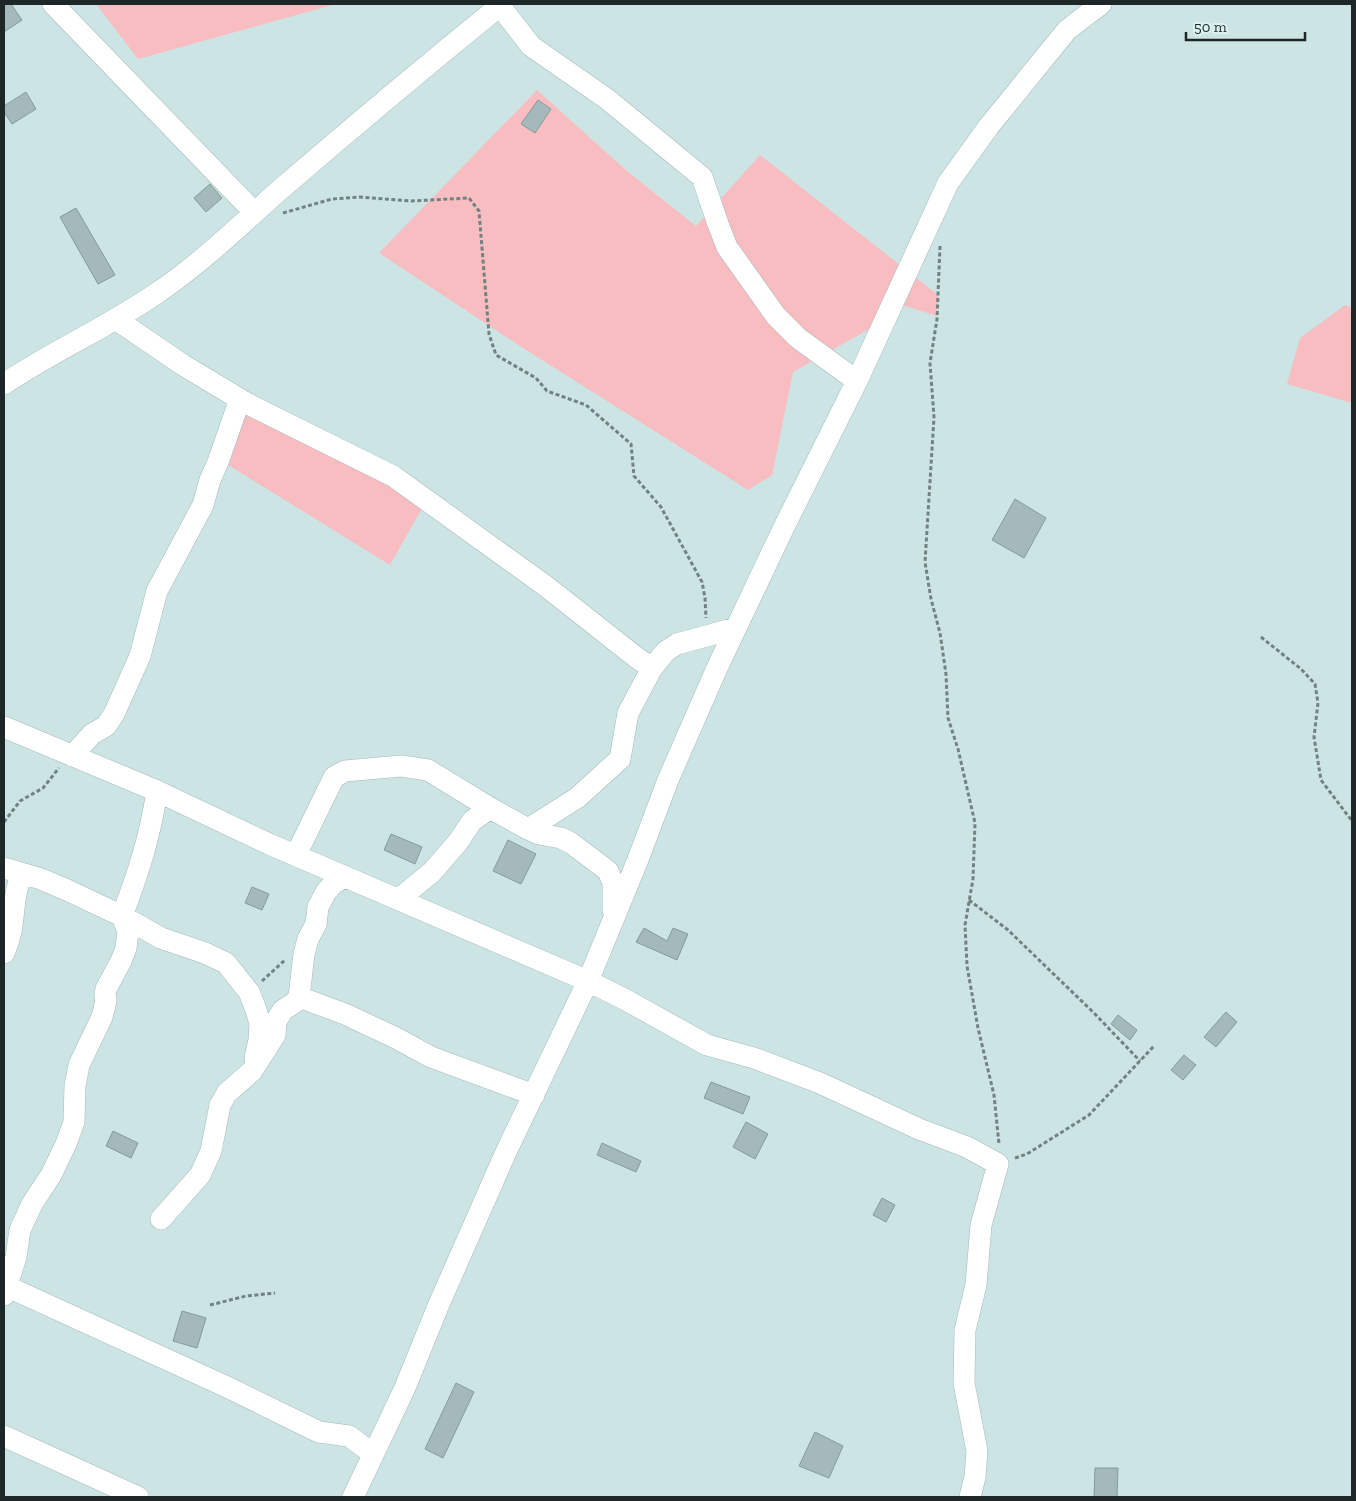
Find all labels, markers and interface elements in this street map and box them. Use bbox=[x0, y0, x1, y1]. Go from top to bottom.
scale bar bbox=[1186, 10, 1305, 42]
text: 50 m bbox=[1194, 18, 1227, 36]

